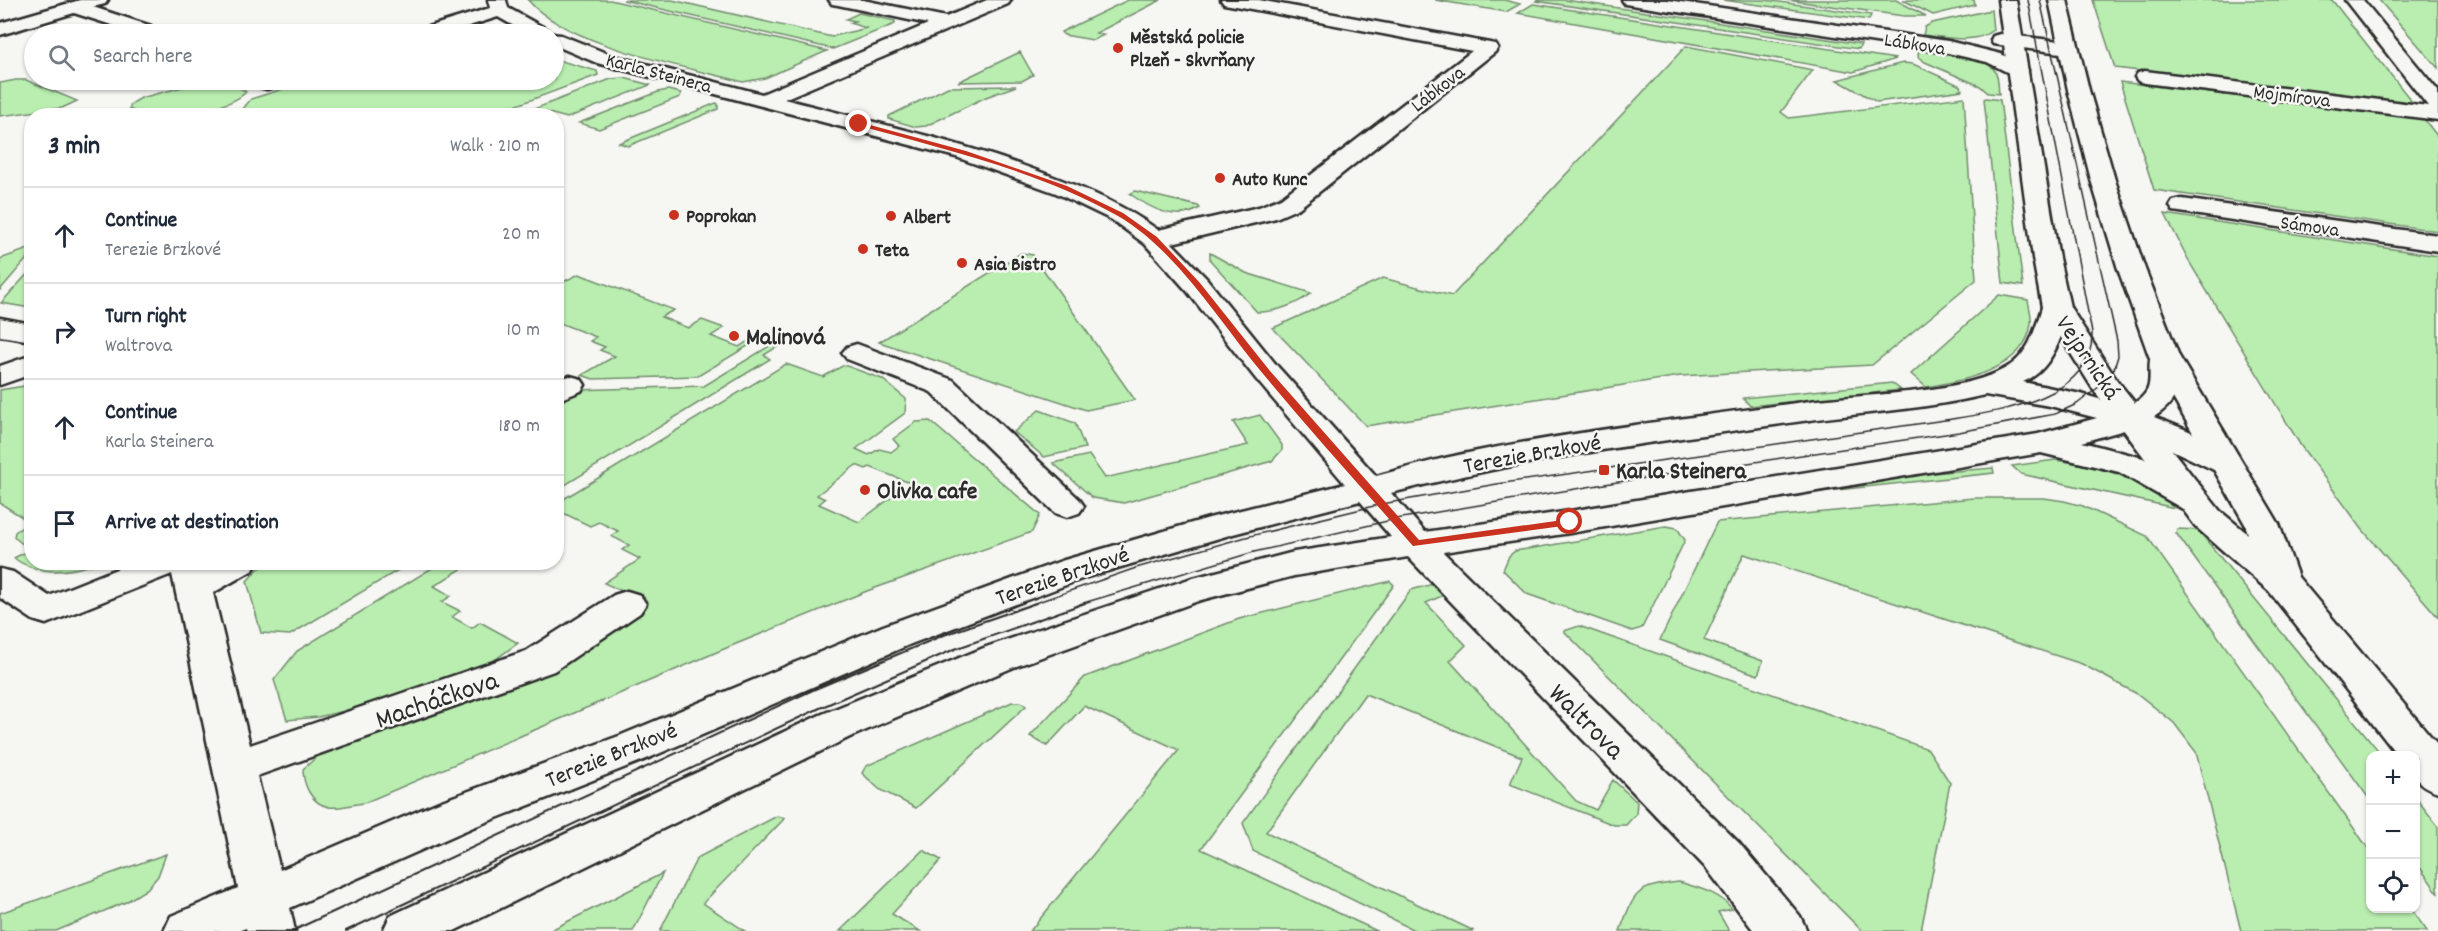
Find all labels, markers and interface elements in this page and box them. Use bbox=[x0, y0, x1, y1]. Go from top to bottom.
search box bbox=[24, 24, 564, 90]
place label: Městská policie Plzeň - Skvrňany bbox=[1130, 25, 1255, 76]
street label: Lábkova bbox=[1882, 27, 1948, 65]
icon: search bbox=[45, 41, 78, 74]
marker: Městská policie Plzeň - Skvrňany bbox=[1111, 41, 1125, 55]
text: Search here bbox=[93, 42, 192, 73]
street label: Karla Steinera bbox=[602, 47, 715, 103]
street label: Lábkova bbox=[1406, 60, 1472, 120]
street label: Mojmírova bbox=[2252, 79, 2332, 117]
route end bbox=[845, 110, 871, 136]
text: 3 min bbox=[48, 129, 100, 166]
text: Walk · 210 m bbox=[450, 133, 540, 161]
place label: Auto Kunc bbox=[1232, 167, 1308, 195]
marker: Auto Kunc bbox=[1213, 171, 1227, 185]
place label: Poprokan bbox=[686, 204, 756, 232]
place label: Albert bbox=[903, 205, 952, 233]
text: Continue bbox=[105, 206, 177, 237]
marker: Poprokan bbox=[667, 208, 681, 222]
marker: Albert bbox=[884, 209, 898, 223]
street label: Sámova bbox=[2278, 210, 2341, 246]
icon: ahead bbox=[48, 219, 81, 252]
text: 20 m bbox=[502, 221, 540, 249]
text: Terezie Brzkové bbox=[105, 237, 221, 265]
place label: Teta bbox=[875, 238, 909, 266]
marker: Teta bbox=[856, 242, 870, 256]
place label: Asia Bistro bbox=[974, 252, 1056, 280]
marker: Asia Bistro bbox=[955, 256, 969, 270]
text: Turn right bbox=[105, 302, 187, 333]
street label: Vejprnická bbox=[2046, 310, 2127, 408]
icon: right bbox=[48, 315, 81, 348]
text: 10 m bbox=[506, 317, 540, 345]
place label: Malinová bbox=[746, 322, 826, 356]
marker: Malinová bbox=[727, 329, 741, 343]
text: Waltrova bbox=[105, 333, 172, 361]
text: Continue bbox=[105, 398, 177, 429]
icon: ahead bbox=[48, 411, 81, 444]
text: 180 m bbox=[498, 413, 540, 441]
street label: Terezie Brzkové bbox=[1461, 427, 1604, 485]
text: Karla Steinera bbox=[105, 429, 213, 457]
place label: Karla Steinera bbox=[1616, 456, 1747, 490]
marker: Karla Steinera bbox=[1597, 463, 1611, 477]
place label: Olivka cafe bbox=[877, 476, 978, 510]
marker: Olivka cafe bbox=[858, 483, 872, 497]
icon: arrive bbox=[48, 507, 81, 540]
text: Arrive at destination bbox=[105, 508, 279, 539]
route start bbox=[1556, 508, 1582, 534]
street label: Terezie Brzkové bbox=[992, 539, 1134, 617]
street label: Macháčkova bbox=[371, 663, 505, 742]
street label: Waltrova bbox=[1537, 676, 1632, 771]
street label: Terezie Brzkové bbox=[541, 715, 683, 799]
map controls bbox=[2366, 751, 2420, 913]
button: + bbox=[2366, 751, 2420, 805]
button: − bbox=[2366, 805, 2420, 859]
button: locate bbox=[2366, 859, 2420, 913]

